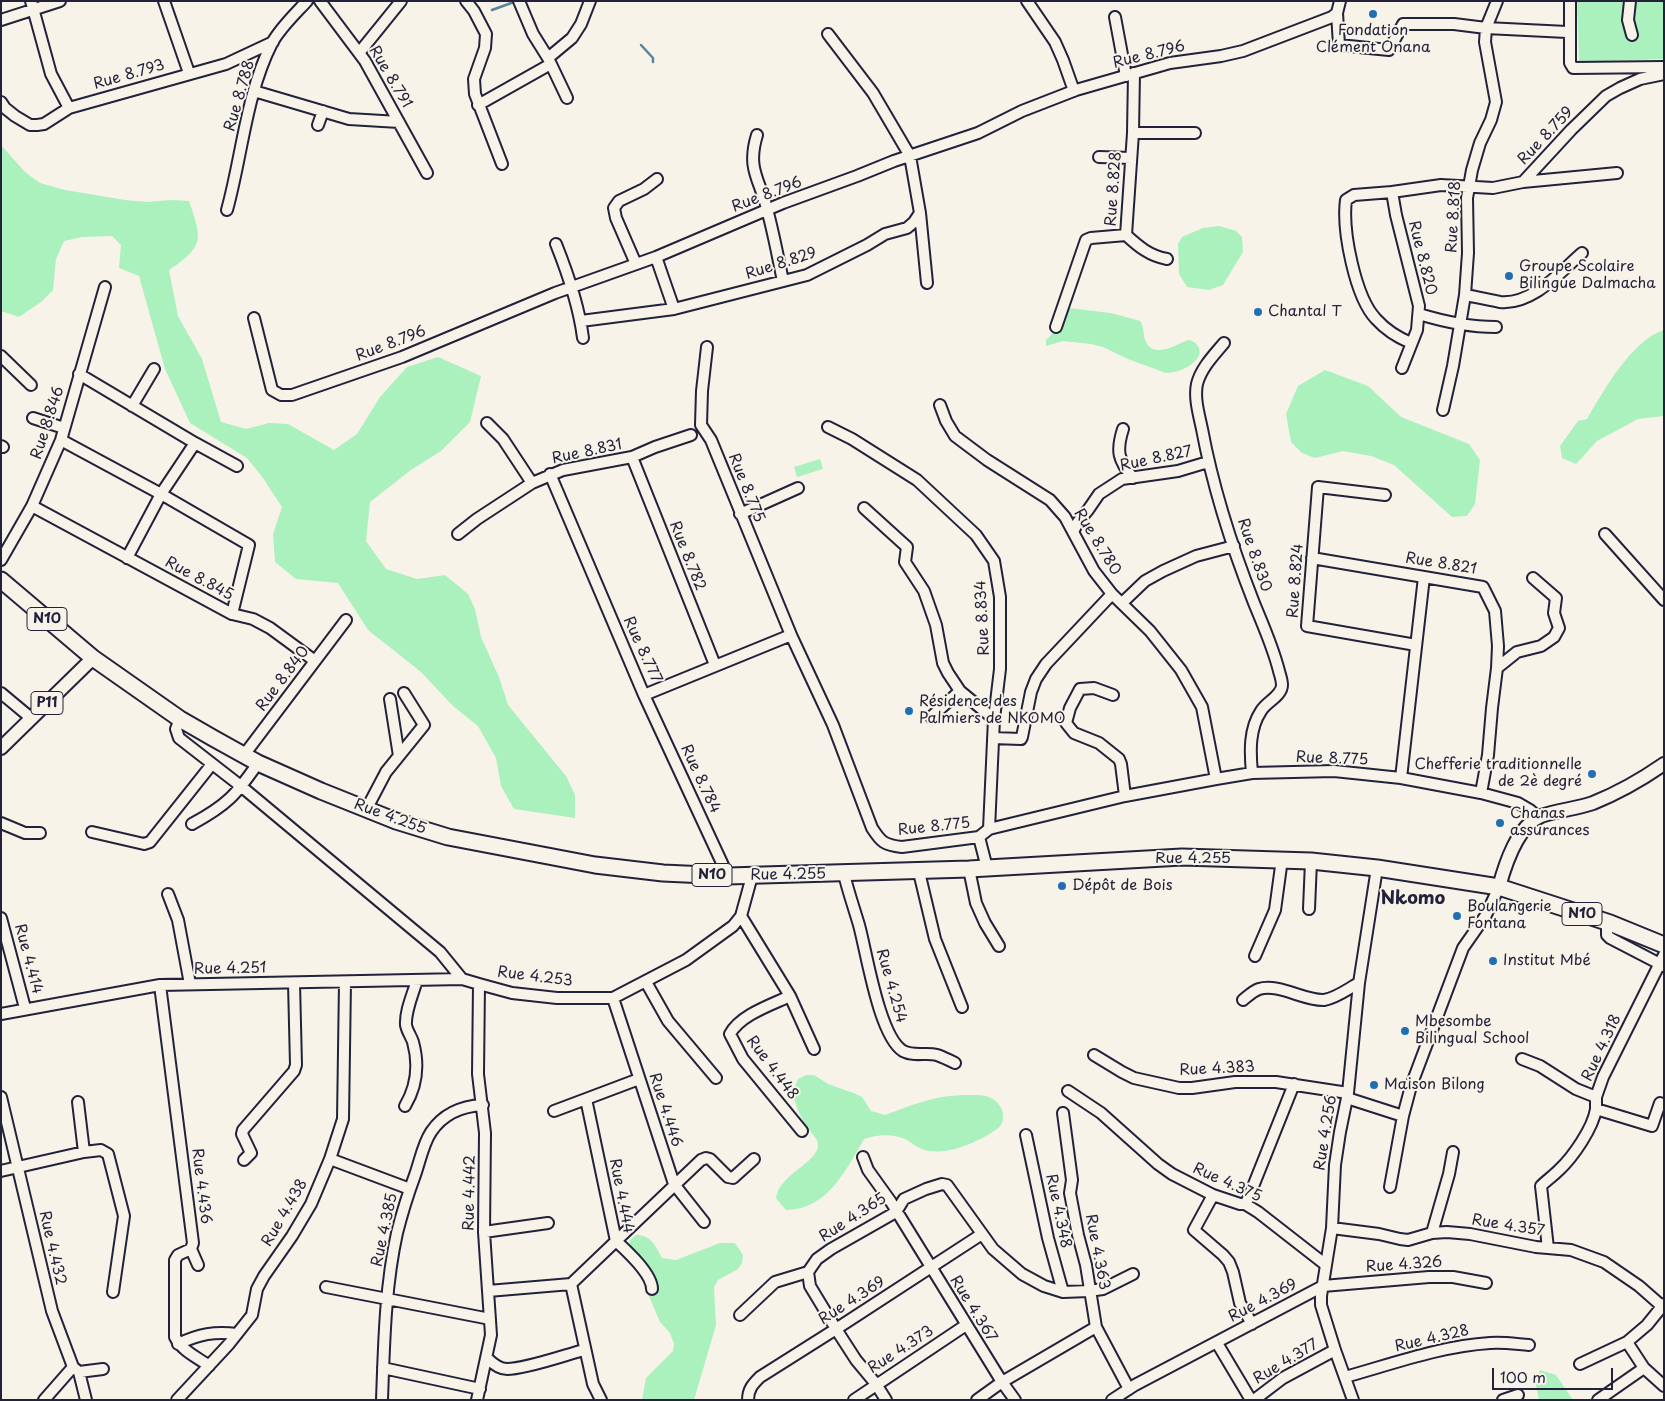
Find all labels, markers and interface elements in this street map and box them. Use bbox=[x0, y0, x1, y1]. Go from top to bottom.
marker: Fondation Clément Onana bbox=[1367, 8, 1379, 20]
place label: Fondation Clément Onana bbox=[1316, 22, 1430, 57]
street label: Rue 8.796 bbox=[1111, 37, 1187, 73]
street label: Rue 8.791 bbox=[364, 43, 416, 111]
street label: Rue 8.793 bbox=[91, 56, 167, 94]
street label: Rue 8.788 bbox=[221, 58, 259, 134]
street label: Rue 8.759 bbox=[1515, 103, 1577, 169]
street label: Rue 8.828 bbox=[1102, 151, 1126, 227]
street label: Rue 8.796 bbox=[729, 173, 805, 217]
street label: Rue 8.818 bbox=[1443, 180, 1465, 254]
street label: Rue 8.820 bbox=[1404, 219, 1440, 297]
street label: Rue 8.829 bbox=[743, 244, 819, 284]
place label: Groupe Scolaire Bilingue Dalmacha bbox=[1519, 258, 1655, 293]
marker: Groupe Scolaire Bilingue Dalmacha bbox=[1503, 270, 1515, 282]
place label: Chantal T bbox=[1268, 303, 1342, 321]
marker: Chantal T bbox=[1252, 306, 1264, 318]
street label: Rue 8.796 bbox=[353, 322, 429, 366]
street label: Rue 8.846 bbox=[28, 384, 68, 462]
street label: Rue 8.831 bbox=[550, 436, 624, 468]
street label: Rue 8.827 bbox=[1118, 443, 1194, 475]
street label: Rue 8.775 bbox=[724, 451, 768, 525]
street label: Rue 8.780 bbox=[1070, 505, 1124, 579]
street label: Rue 8.830 bbox=[1233, 516, 1275, 594]
street label: Rue 8.782 bbox=[665, 519, 709, 593]
street label: Rue 8.824 bbox=[1284, 543, 1308, 619]
street label: Rue 8.821 bbox=[1404, 549, 1478, 579]
street label: Rue 8.845 bbox=[162, 553, 236, 605]
street label: Rue 8.834 bbox=[972, 580, 994, 656]
road number: N10 bbox=[27, 608, 67, 630]
street label: Rue 8.777 bbox=[619, 614, 665, 686]
street label: Rue 8.840 bbox=[253, 643, 313, 715]
road number: P11 bbox=[31, 691, 63, 714]
place label: Résidence des Palmiers de NKOMO bbox=[919, 693, 1066, 728]
marker: Résidence des Palmiers de NKOMO bbox=[903, 705, 915, 717]
street label: Rue 8.784 bbox=[676, 742, 724, 816]
street label: Rue 8.775 bbox=[1295, 749, 1369, 769]
place label: Chefferie traditionnelle de 2è degré bbox=[1414, 756, 1582, 791]
marker: Chefferie traditionnelle de 2è degré bbox=[1586, 768, 1598, 780]
street label: Rue 4.255 bbox=[351, 796, 429, 838]
place label: Chanas assurances bbox=[1510, 805, 1589, 840]
street label: Rue 8.775 bbox=[897, 814, 971, 840]
marker: Chanas assurances bbox=[1494, 817, 1506, 829]
street label: Rue 4.255 bbox=[1155, 850, 1231, 868]
road number: N10 bbox=[692, 864, 732, 886]
street label: Rue 4.255 bbox=[750, 865, 826, 885]
place label: Dépôt de Bois bbox=[1072, 877, 1173, 895]
marker: Dépôt de Bois bbox=[1056, 880, 1068, 892]
district label: Nkomo bbox=[1381, 888, 1445, 910]
place label: Boulangerie Fontana bbox=[1467, 898, 1552, 933]
road number: N10 bbox=[1562, 902, 1602, 926]
marker: Boulangerie Fontana bbox=[1451, 910, 1463, 922]
street label: Rue 4.414 bbox=[10, 922, 46, 996]
street label: Rue 4.254 bbox=[872, 947, 910, 1025]
place label: Institut Mbé bbox=[1503, 952, 1591, 970]
marker: Institut Mbé bbox=[1487, 955, 1499, 967]
street label: Rue 4.251 bbox=[194, 959, 266, 979]
street label: Rue 4.253 bbox=[496, 963, 574, 991]
street label: Rue 4.318 bbox=[1579, 1012, 1625, 1084]
place label: Mbesombe Bilingual School bbox=[1415, 1013, 1529, 1048]
marker: Mbesombe Bilingual School bbox=[1399, 1025, 1411, 1037]
street label: Rue 4.448 bbox=[742, 1032, 802, 1104]
street label: Rue 4.383 bbox=[1179, 1058, 1255, 1080]
street label: Rue 4.446 bbox=[645, 1071, 685, 1149]
place label: Maison Bilong bbox=[1384, 1076, 1485, 1094]
marker: Maison Bilong bbox=[1368, 1079, 1380, 1091]
street label: Rue 4.256 bbox=[1311, 1094, 1341, 1172]
street label: Rue 4.436 bbox=[187, 1147, 215, 1225]
street label: Rue 4.442 bbox=[460, 1155, 480, 1231]
street label: Rue 4.444 bbox=[605, 1157, 637, 1235]
street label: Rue 4.375 bbox=[1190, 1160, 1264, 1206]
street label: Rue 4.348 bbox=[1041, 1172, 1075, 1250]
street label: Rue 4.438 bbox=[258, 1176, 312, 1250]
street label: Rue 4.365 bbox=[816, 1190, 890, 1246]
street label: Rue 4.385 bbox=[368, 1192, 402, 1268]
street label: Rue 4.432 bbox=[35, 1209, 69, 1287]
street label: Rue 4.357 bbox=[1470, 1211, 1546, 1241]
street label: Rue 4.363 bbox=[1081, 1213, 1113, 1291]
street label: Rue 4.326 bbox=[1365, 1253, 1443, 1277]
street label: Rue 4.369 bbox=[816, 1273, 888, 1329]
street label: Rue 4.367 bbox=[946, 1273, 1000, 1345]
street label: Rue 4.369 bbox=[1226, 1275, 1300, 1327]
street label: Rue 4.373 bbox=[865, 1322, 937, 1378]
street label: Rue 4.328 bbox=[1393, 1322, 1471, 1356]
street label: Rue 4.377 bbox=[1250, 1336, 1322, 1388]
scale bar bbox=[1495, 1358, 1616, 1390]
text: 100 m bbox=[1500, 1365, 1546, 1388]

